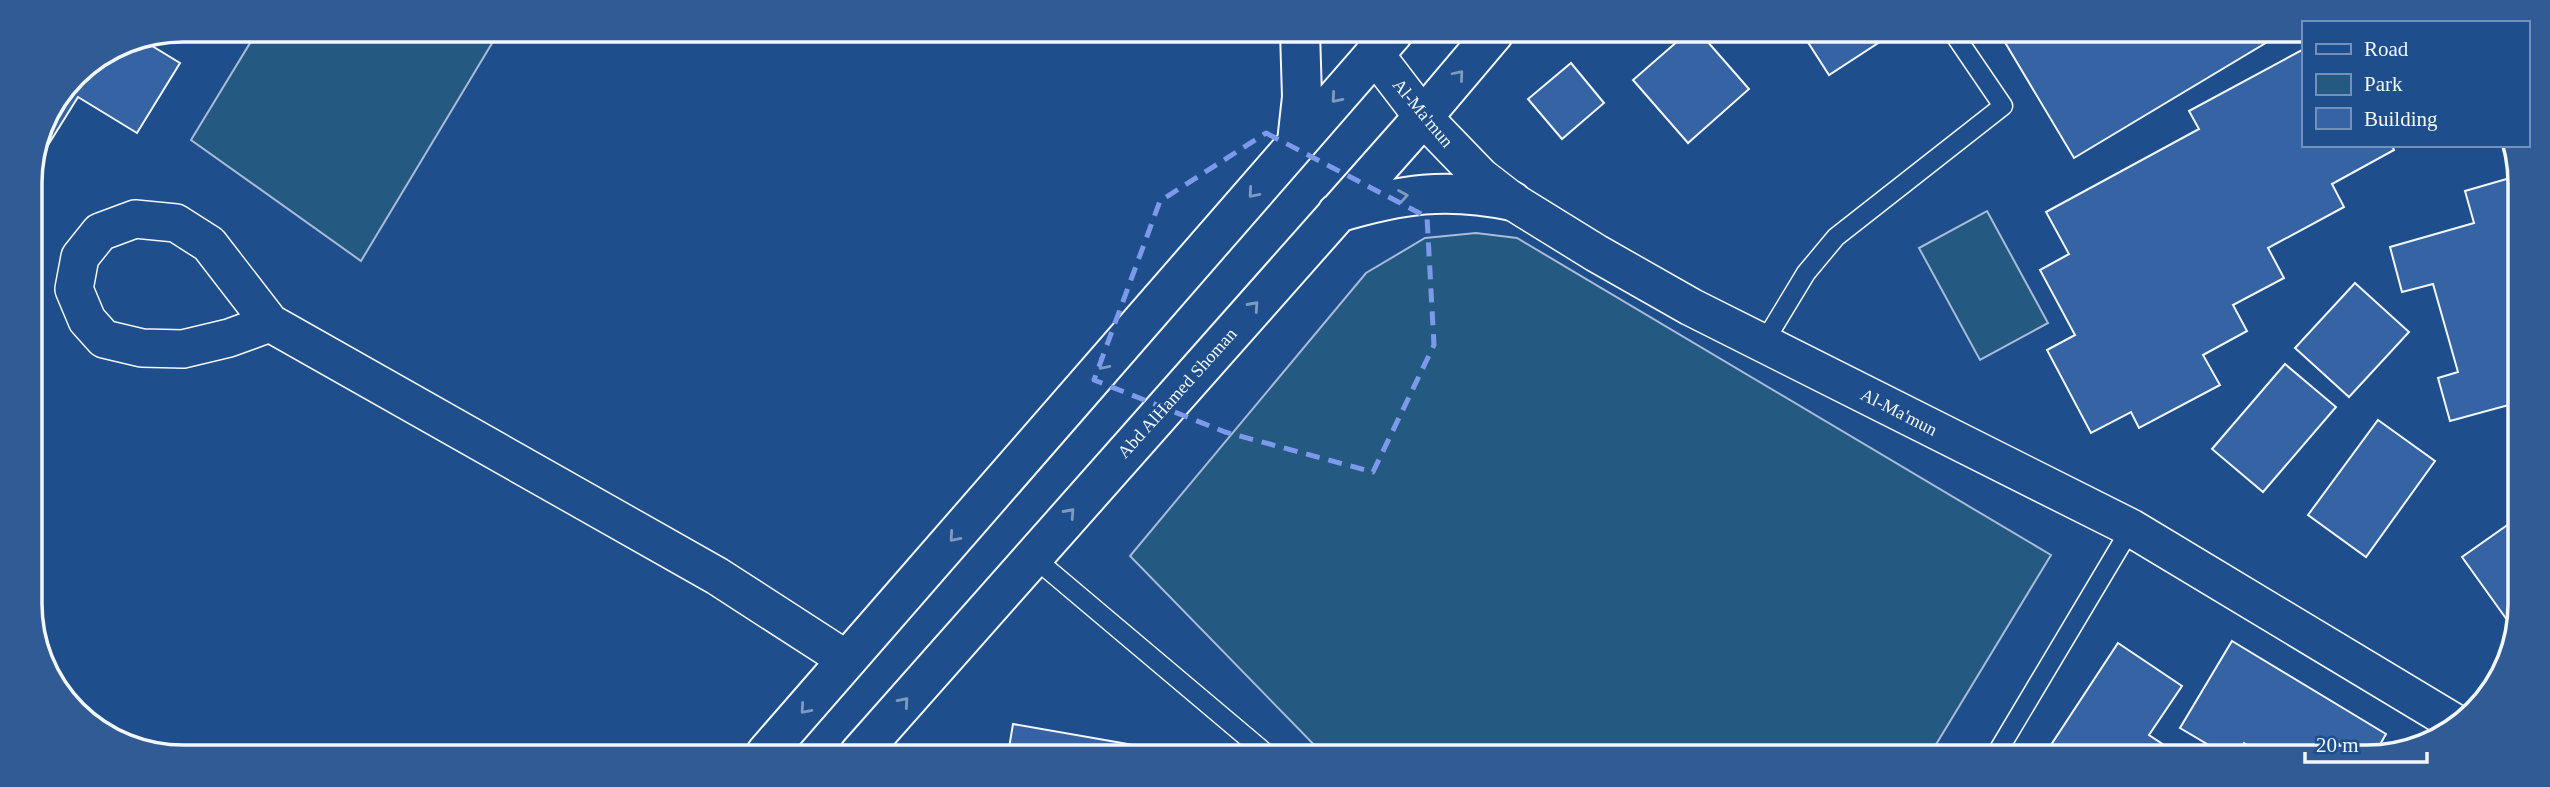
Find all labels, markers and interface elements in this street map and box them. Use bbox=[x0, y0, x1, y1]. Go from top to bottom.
legend bbox=[2302, 21, 2529, 147]
text: Road bbox=[2364, 37, 2409, 61]
one-way arrow bbox=[1451, 70, 1463, 83]
text: Park bbox=[2364, 72, 2403, 96]
street label: Al-Ma'mun bbox=[1389, 75, 1457, 151]
one-way arrow bbox=[1332, 89, 1344, 102]
text: Building bbox=[2364, 107, 2438, 131]
one-way arrow bbox=[1249, 185, 1261, 198]
one-way arrow bbox=[1397, 189, 1409, 204]
one-way arrow bbox=[1246, 301, 1258, 314]
street label: Abd AlHamed Shoman bbox=[1113, 324, 1241, 462]
one-way arrow bbox=[1099, 357, 1111, 370]
street label: Al-Ma'mun bbox=[1857, 384, 1941, 440]
one-way arrow bbox=[1062, 508, 1074, 521]
one-way arrow bbox=[950, 528, 962, 541]
one-way arrow bbox=[896, 697, 908, 710]
one-way arrow bbox=[801, 701, 813, 714]
scale bar bbox=[2305, 720, 2428, 764]
text: 20 m bbox=[2316, 733, 2359, 757]

